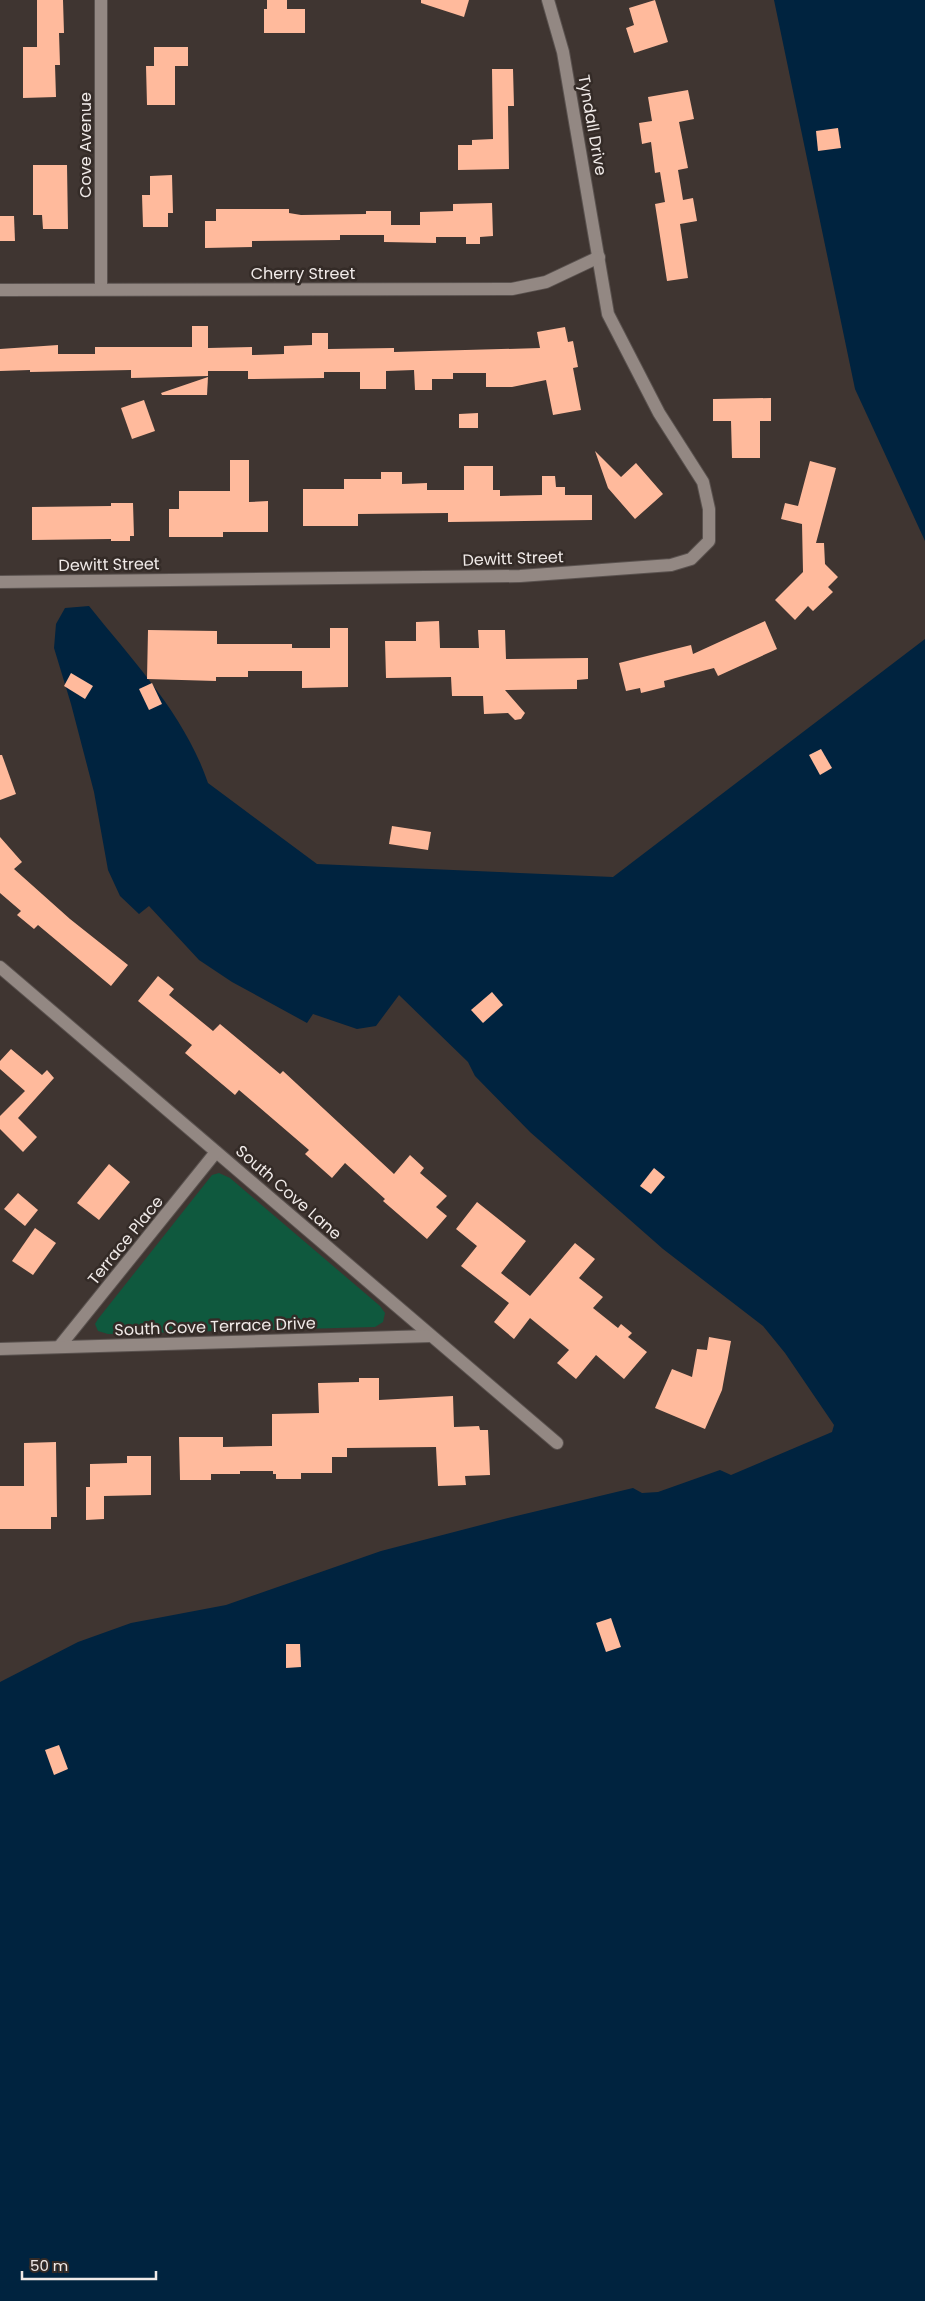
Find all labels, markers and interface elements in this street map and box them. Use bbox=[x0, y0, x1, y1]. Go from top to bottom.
street label: Tyndall Drive bbox=[572, 73, 613, 177]
street label: Cove Avenue bbox=[74, 92, 97, 198]
street label: Cherry Street bbox=[251, 262, 355, 285]
street label: Dewitt Street bbox=[462, 545, 564, 572]
street label: Dewitt Street bbox=[58, 552, 160, 577]
street label: South Cove Lane bbox=[231, 1140, 347, 1245]
street label: Terrace Place bbox=[82, 1191, 169, 1290]
street label: South Cove Terrace Drive bbox=[114, 1311, 316, 1342]
scale bar bbox=[22, 2248, 156, 2280]
text: 50 m bbox=[30, 2255, 68, 2276]

